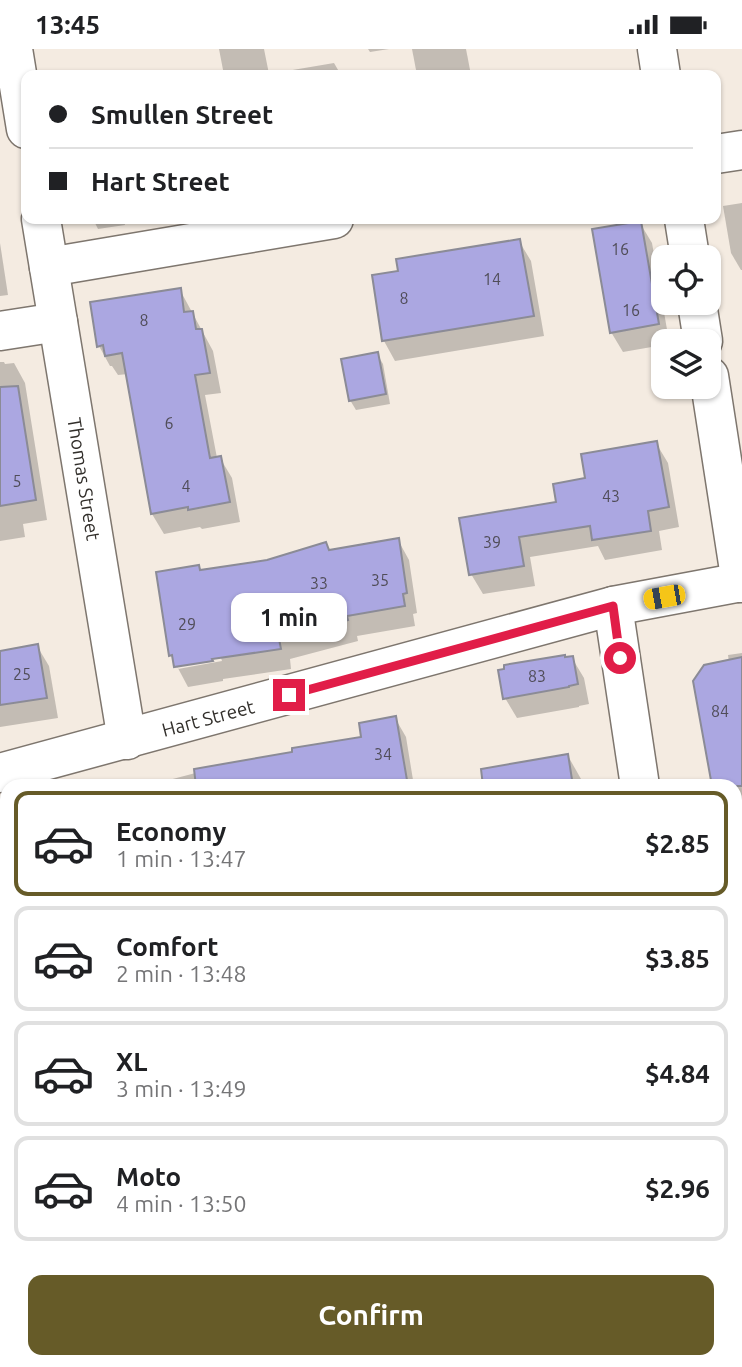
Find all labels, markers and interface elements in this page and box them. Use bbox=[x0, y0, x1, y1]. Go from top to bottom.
text: 13:45 bbox=[35, 10, 100, 39]
text: Smullen Street bbox=[91, 100, 273, 129]
text: Hart Street bbox=[91, 167, 230, 196]
house number: 16 bbox=[611, 240, 629, 258]
map controls bbox=[651, 245, 721, 399]
button: locate bbox=[651, 245, 721, 315]
house number: 14 bbox=[483, 270, 501, 288]
house number: 8 bbox=[399, 289, 409, 307]
house number: 16 bbox=[622, 301, 640, 319]
house number: 8 bbox=[139, 311, 149, 329]
button: layers bbox=[651, 329, 721, 399]
house number: 6 bbox=[164, 414, 174, 432]
street label: Thomas Street bbox=[63, 416, 105, 543]
house number: 5 bbox=[12, 472, 22, 490]
house number: 4 bbox=[181, 477, 191, 495]
house number: 43 bbox=[602, 487, 620, 505]
house number: 39 bbox=[483, 533, 501, 551]
house number: 35 bbox=[371, 571, 389, 589]
house number: 33 bbox=[310, 574, 328, 592]
car bbox=[642, 583, 687, 611]
callout: 1 min bbox=[231, 593, 347, 643]
text: 1 min bbox=[260, 605, 318, 630]
house number: 29 bbox=[178, 615, 196, 633]
route start bbox=[604, 642, 636, 674]
house number: 25 bbox=[13, 665, 31, 683]
house number: 83 bbox=[528, 667, 546, 685]
route end bbox=[273, 679, 305, 711]
street label: Hart Street bbox=[159, 695, 257, 741]
house number: 84 bbox=[711, 702, 729, 720]
house number: 34 bbox=[374, 745, 392, 763]
icon: car bbox=[32, 812, 95, 875]
text: Economy bbox=[116, 817, 226, 846]
text: $2.85 bbox=[645, 829, 710, 858]
text: 1 min · 13:47 bbox=[116, 846, 247, 871]
icon: car bbox=[32, 927, 95, 990]
text: Comfort bbox=[116, 932, 219, 961]
text: $3.85 bbox=[645, 944, 710, 973]
text: 2 min · 13:48 bbox=[116, 961, 247, 986]
icon: car bbox=[32, 1042, 95, 1105]
text: XL bbox=[116, 1047, 147, 1076]
text: $4.84 bbox=[645, 1059, 710, 1088]
text: 3 min · 13:49 bbox=[116, 1076, 247, 1101]
icon: car bbox=[32, 1157, 95, 1220]
text: Moto bbox=[116, 1162, 181, 1191]
text: $2.96 bbox=[645, 1174, 710, 1203]
text: 4 min · 13:50 bbox=[116, 1191, 247, 1216]
button: Confirm bbox=[28, 1275, 714, 1355]

